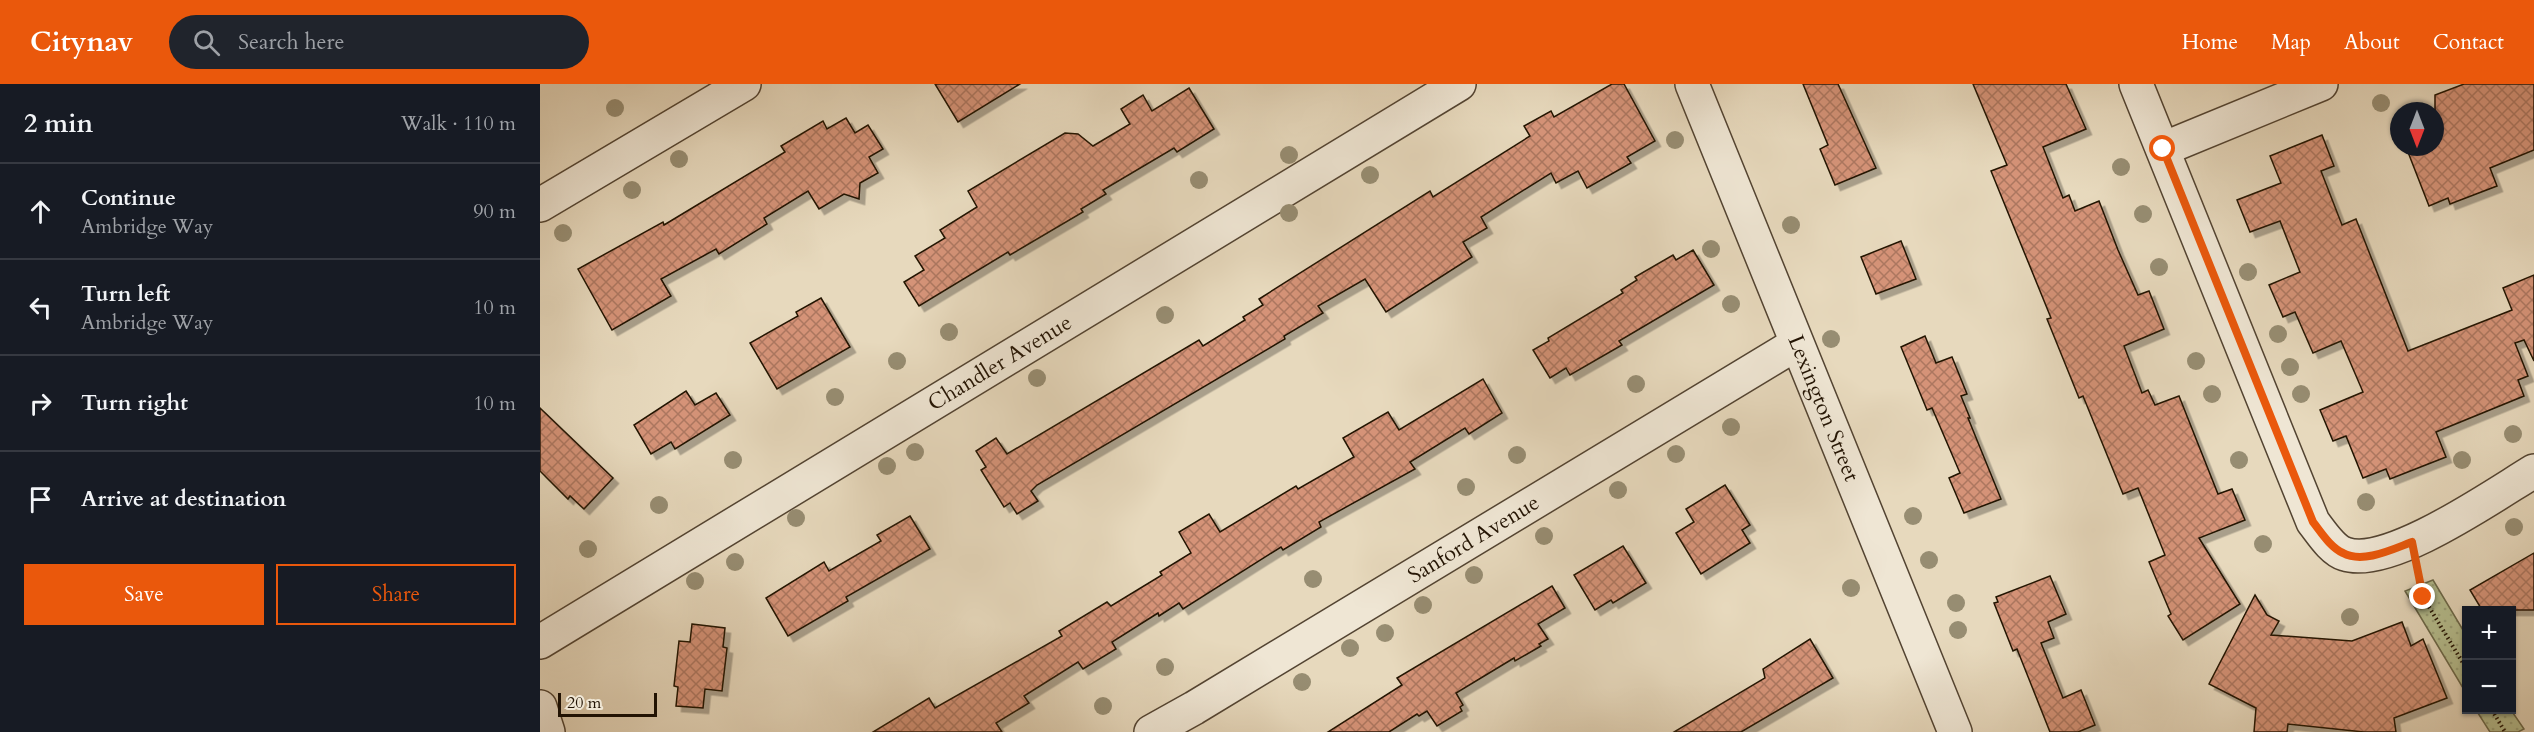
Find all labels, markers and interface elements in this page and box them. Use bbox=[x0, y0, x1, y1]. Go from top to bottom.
search box bbox=[169, 15, 589, 69]
text: Citynav bbox=[30, 23, 133, 61]
icon: search bbox=[190, 26, 223, 59]
text: Search here bbox=[238, 27, 345, 57]
text: Home bbox=[2182, 28, 2238, 57]
text: Map bbox=[2271, 28, 2311, 57]
text: About bbox=[2344, 28, 2400, 57]
text: Contact bbox=[2433, 28, 2504, 57]
north arrow bbox=[2390, 102, 2444, 156]
text: 2 min bbox=[24, 106, 93, 141]
text: Walk · 110 m bbox=[401, 110, 516, 137]
route start bbox=[2149, 135, 2175, 161]
text: Continue bbox=[81, 183, 176, 213]
icon: ahead bbox=[24, 195, 57, 228]
text: 90 m bbox=[473, 198, 516, 225]
text: Ambridge Way bbox=[81, 213, 213, 240]
text: Turn left bbox=[81, 279, 170, 309]
icon: left bbox=[24, 291, 57, 324]
text: 10 m bbox=[473, 294, 516, 321]
street label: Chandler Avenue bbox=[922, 307, 1078, 418]
text: Ambridge Way bbox=[81, 309, 213, 336]
street label: Lexington Street bbox=[1780, 331, 1867, 486]
icon: right bbox=[24, 387, 57, 420]
text: Turn right bbox=[81, 388, 188, 418]
text: 10 m bbox=[473, 390, 516, 417]
icon: arrive bbox=[24, 483, 57, 516]
text: Arrive at destination bbox=[81, 484, 286, 514]
street label: Sanford Avenue bbox=[1402, 488, 1545, 590]
button: Save bbox=[24, 564, 264, 625]
button: Share bbox=[276, 564, 516, 625]
route end bbox=[2409, 583, 2435, 609]
map controls bbox=[2462, 606, 2516, 714]
button: + bbox=[2462, 606, 2516, 660]
button: − bbox=[2462, 660, 2516, 714]
scale bar bbox=[558, 690, 657, 718]
text: 20 m bbox=[567, 692, 601, 714]

